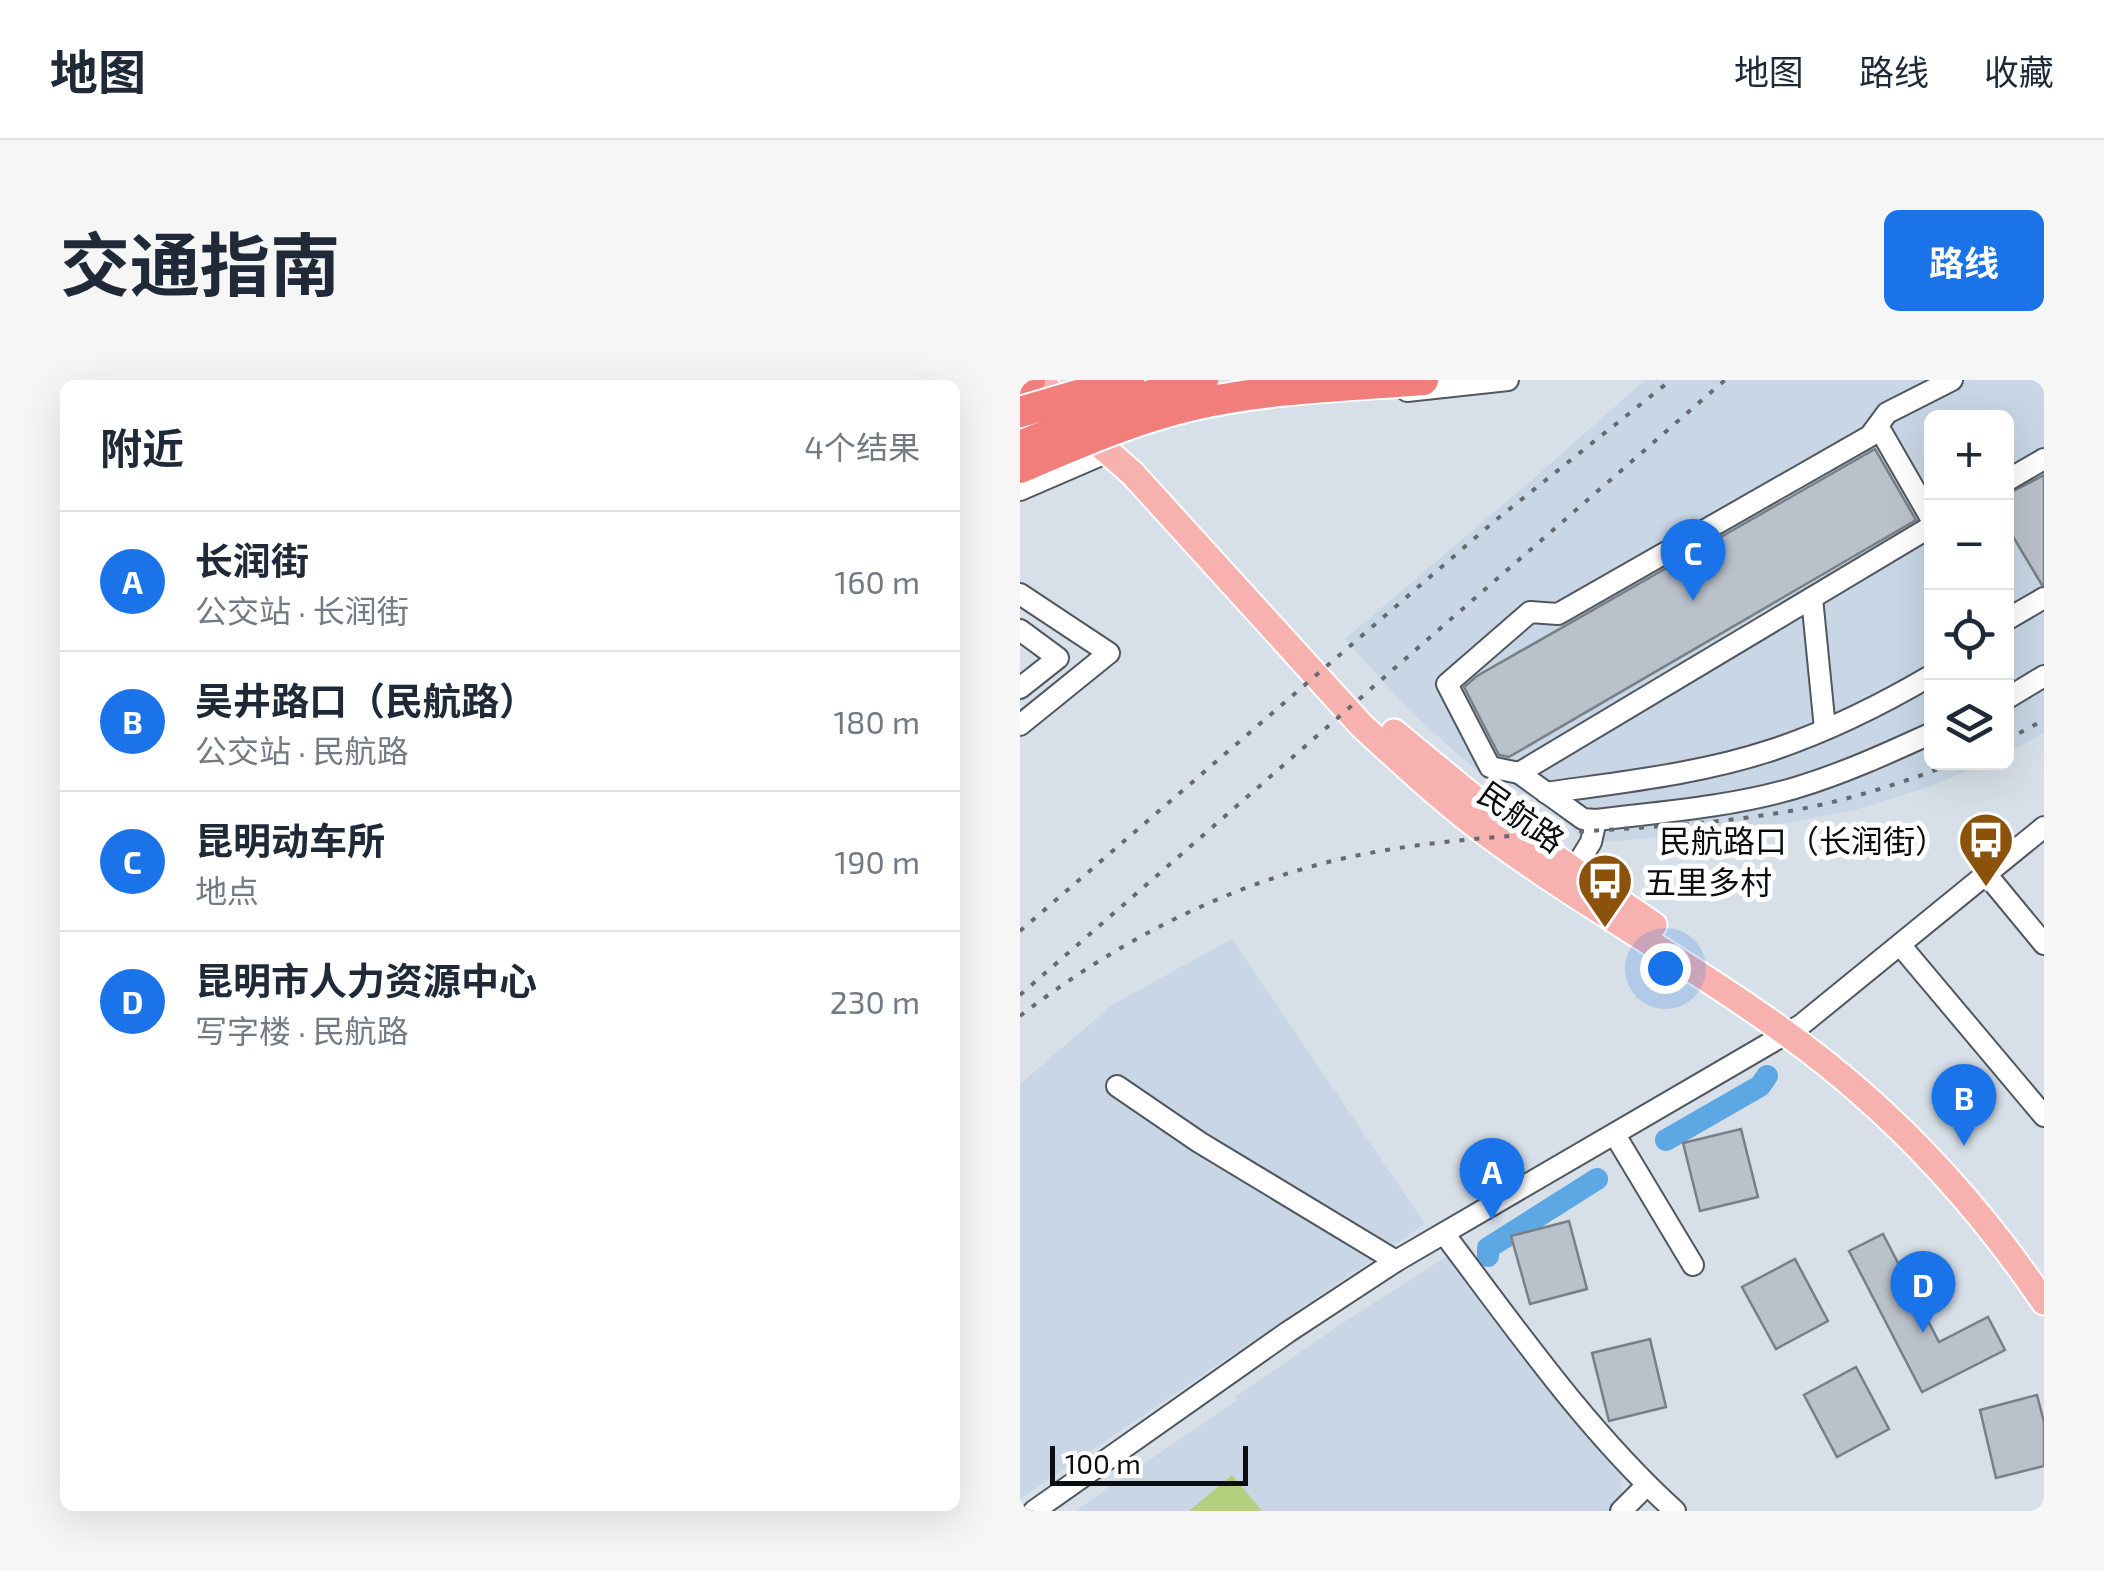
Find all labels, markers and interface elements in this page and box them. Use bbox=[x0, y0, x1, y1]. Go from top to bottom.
text: 地图 bbox=[50, 42, 146, 100]
text: 地图 bbox=[1734, 50, 1804, 92]
text: 路线 bbox=[1859, 50, 1929, 92]
text: 收藏 bbox=[1984, 50, 2054, 92]
button: 路线 bbox=[1884, 210, 2044, 311]
text: 交通指南 bbox=[60, 221, 340, 305]
map controls bbox=[1924, 410, 2014, 770]
button: + bbox=[1924, 410, 2014, 500]
text: 附近 bbox=[100, 422, 184, 472]
text: 4个结果 bbox=[804, 427, 920, 465]
button: − bbox=[1924, 500, 2014, 590]
pin: C bbox=[1660, 518, 1726, 601]
text: 长润街 bbox=[195, 537, 309, 583]
text: A bbox=[122, 562, 143, 600]
text: 160 m bbox=[834, 562, 920, 600]
button: locate bbox=[1924, 590, 2014, 680]
text: 公交站 · 长润街 bbox=[195, 591, 409, 629]
text: 吴井路口（民航路） bbox=[195, 677, 537, 723]
button: layers bbox=[1924, 680, 2014, 770]
text: B bbox=[122, 702, 143, 740]
text: 180 m bbox=[833, 702, 920, 740]
text: 公交站 · 民航路 bbox=[195, 731, 409, 769]
street label: 民航路 bbox=[1472, 773, 1572, 859]
bus stop icon: 民航路口（长润街） bbox=[1956, 810, 2016, 889]
text: 昆明动车所 bbox=[195, 817, 385, 863]
place label: 民航路口（长润街） bbox=[1659, 821, 1947, 859]
text: C bbox=[123, 842, 142, 880]
text: 190 m bbox=[834, 842, 920, 880]
bus stop icon: 五里多村 bbox=[1575, 851, 1635, 930]
place label: 五里多村 bbox=[1644, 862, 1772, 900]
text: 地点 bbox=[195, 871, 259, 909]
your location bbox=[1640, 943, 1691, 994]
text: 昆明市人力资源中心 bbox=[195, 957, 537, 1003]
text: D bbox=[122, 982, 143, 1020]
text: 230 m bbox=[830, 982, 920, 1020]
text: 写字楼 · 民航路 bbox=[195, 1011, 409, 1049]
pin: B bbox=[1932, 1064, 1996, 1146]
pin: A bbox=[1460, 1138, 1524, 1220]
pin: D bbox=[1890, 1250, 1956, 1333]
scale bar bbox=[1050, 1441, 1248, 1486]
text: 100 m bbox=[1065, 1446, 1141, 1480]

